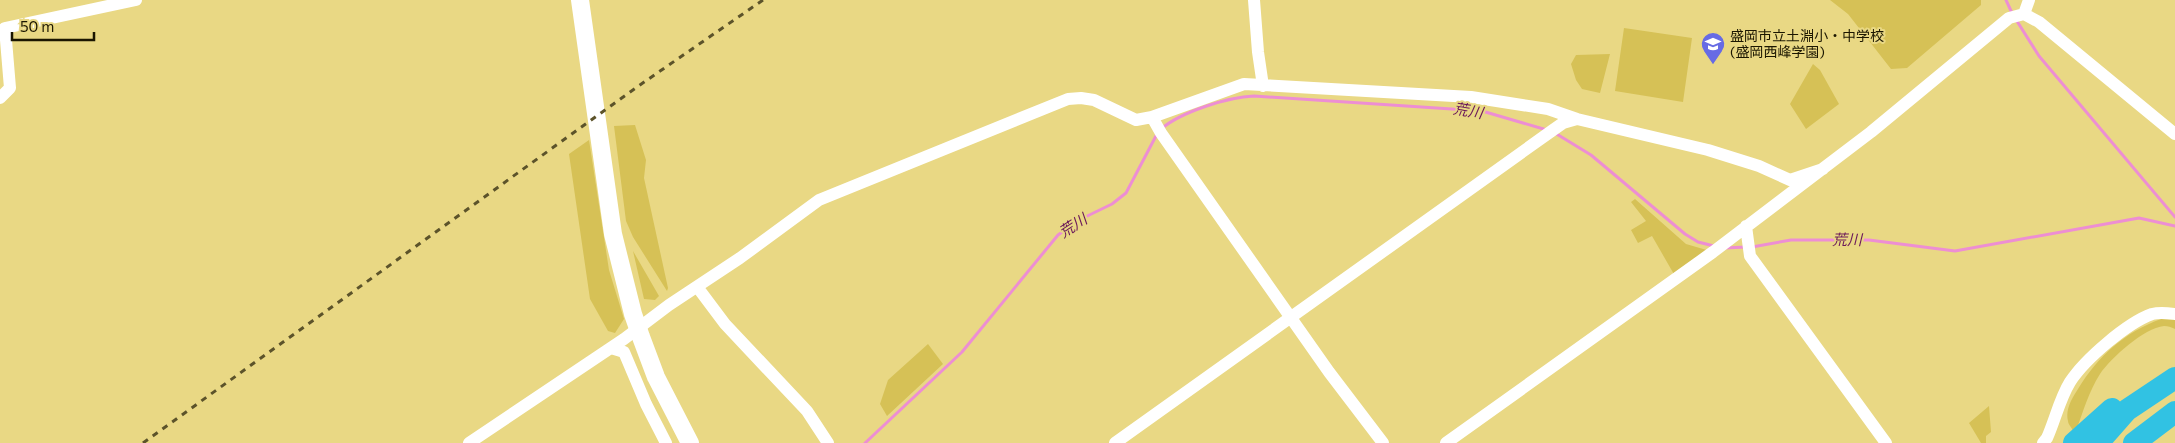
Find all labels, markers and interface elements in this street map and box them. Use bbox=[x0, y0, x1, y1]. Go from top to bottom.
scale bar bbox=[12, 10, 95, 42]
text: 50 m bbox=[20, 17, 54, 35]
place label: 盛岡市立土淵小・中学校 (盛岡西峰学園) bbox=[1730, 27, 1884, 60]
school or university icon: 盛岡市立土淵小・中学校 (盛岡西峰学園) bbox=[1700, 31, 1726, 65]
water label: 荒川 bbox=[1452, 99, 1486, 122]
water label: 荒川 bbox=[1055, 208, 1092, 241]
water label: 荒川 bbox=[1832, 230, 1864, 248]

